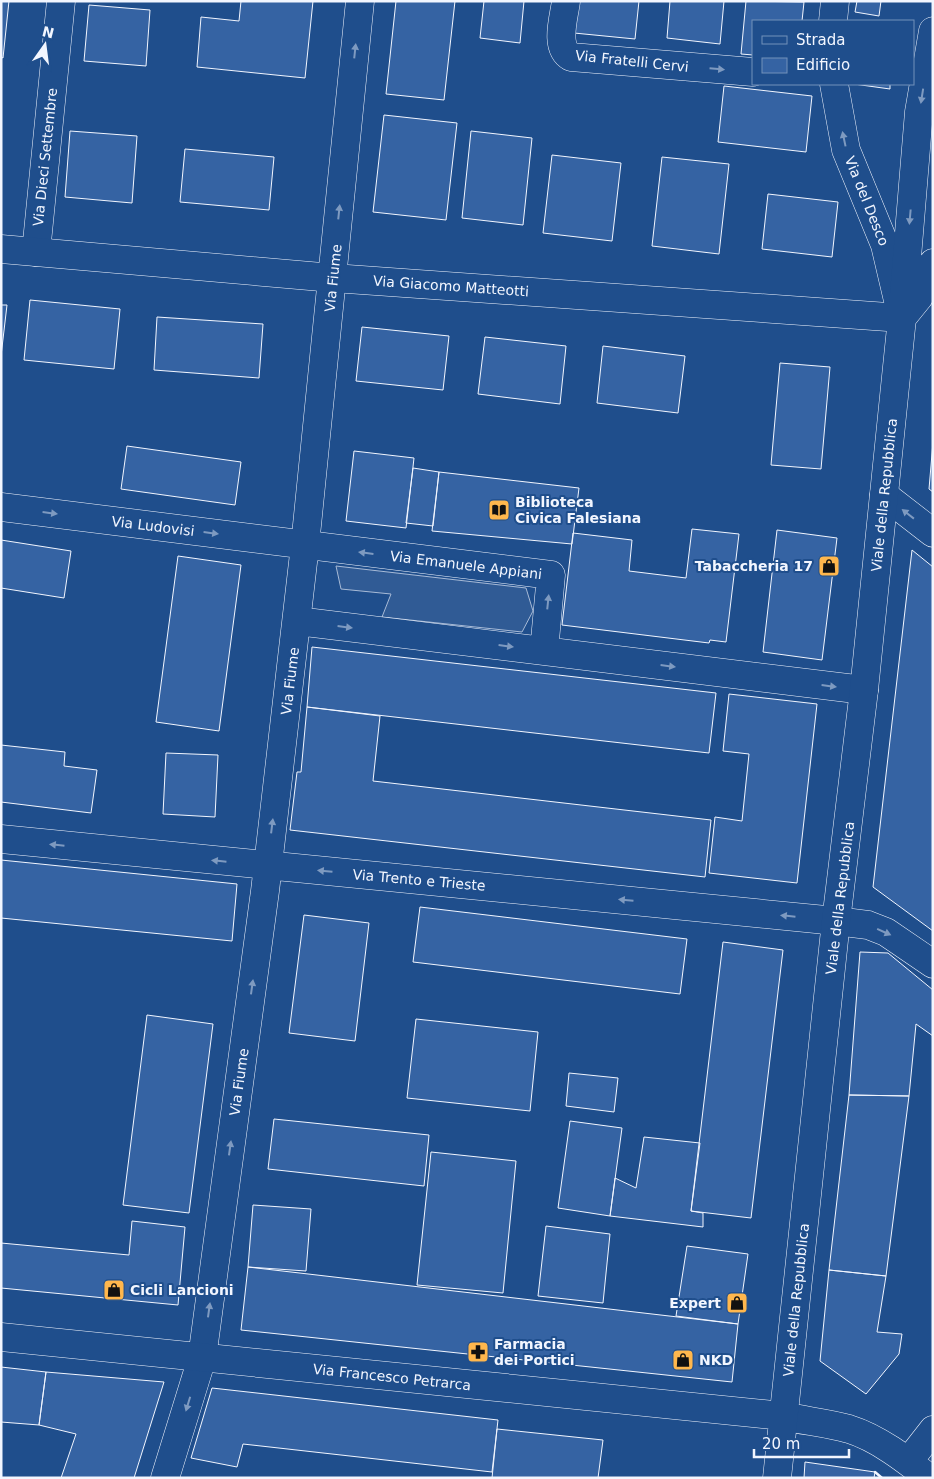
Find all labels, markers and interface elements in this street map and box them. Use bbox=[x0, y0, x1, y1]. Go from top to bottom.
north arrow bbox=[20, 20, 70, 70]
legend bbox=[752, 20, 914, 85]
text: N bbox=[41, 23, 56, 42]
text: Strada bbox=[796, 31, 845, 49]
one-way arrow bbox=[352, 42, 360, 58]
street label: Via Fratelli Cervi bbox=[574, 47, 690, 75]
text: Edificio bbox=[796, 56, 850, 74]
one-way arrow bbox=[709, 66, 725, 74]
street label: Via Dieci Settembre bbox=[30, 87, 60, 227]
one-way arrow bbox=[917, 88, 925, 104]
one-way arrow bbox=[840, 131, 848, 146]
street label: Via del Desco bbox=[842, 154, 892, 248]
one-way arrow bbox=[336, 204, 344, 220]
one-way arrow bbox=[905, 210, 913, 226]
street label: Via Fiume bbox=[321, 243, 345, 313]
street label: Via Giacomo Matteotti bbox=[373, 273, 529, 299]
street label: Viale della Repubblica bbox=[868, 417, 900, 573]
place label: Biblioteca Civica Falesiana bbox=[515, 494, 641, 526]
library icon: Biblioteca Civica Falesiana bbox=[487, 498, 511, 522]
one-way arrow bbox=[42, 509, 58, 517]
one-way arrow bbox=[901, 509, 915, 519]
street label: Via Ludovisi bbox=[111, 513, 195, 539]
one-way arrow bbox=[203, 529, 219, 537]
street label: Via Emanuele Appiani bbox=[389, 548, 543, 582]
one-way arrow bbox=[357, 549, 373, 557]
shop icon: Tabaccheria 17 bbox=[817, 554, 841, 578]
place label: Tabaccheria 17 bbox=[695, 558, 813, 574]
one-way arrow bbox=[545, 594, 553, 610]
one-way arrow bbox=[337, 623, 353, 631]
one-way arrow bbox=[499, 642, 515, 650]
street label: Via Fiume bbox=[278, 646, 302, 716]
one-way arrow bbox=[660, 662, 676, 670]
one-way arrow bbox=[821, 682, 837, 690]
one-way arrow bbox=[268, 818, 276, 834]
street label: Viale della Repubblica bbox=[823, 820, 857, 976]
one-way arrow bbox=[49, 841, 65, 849]
one-way arrow bbox=[211, 857, 227, 865]
street label: Via Trento e Trieste bbox=[352, 866, 486, 894]
one-way arrow bbox=[317, 867, 333, 875]
one-way arrow bbox=[618, 896, 634, 904]
one-way arrow bbox=[780, 912, 796, 920]
one-way arrow bbox=[876, 927, 891, 936]
one-way arrow bbox=[248, 979, 256, 995]
street label: Via Fiume bbox=[226, 1047, 252, 1117]
one-way arrow bbox=[226, 1140, 234, 1156]
street label: Viale della Repubblica bbox=[780, 1222, 812, 1378]
shop icon: Cicli Lancioni bbox=[102, 1278, 126, 1302]
place label: Cicli Lancioni bbox=[130, 1282, 234, 1298]
shop icon: Expert bbox=[725, 1291, 749, 1315]
place label: Expert bbox=[669, 1295, 721, 1311]
one-way arrow bbox=[205, 1301, 213, 1317]
place label: Farmacia dei Portici bbox=[494, 1336, 575, 1368]
pharmacy icon: Farmacia dei Portici bbox=[466, 1340, 490, 1364]
shop icon: NKD bbox=[671, 1348, 695, 1372]
place label: NKD bbox=[699, 1352, 733, 1368]
street label: Via Francesco Petrarca bbox=[312, 1361, 472, 1393]
one-way arrow bbox=[183, 1397, 191, 1412]
scale bar bbox=[754, 1426, 849, 1458]
text: 20 m bbox=[762, 1435, 800, 1453]

